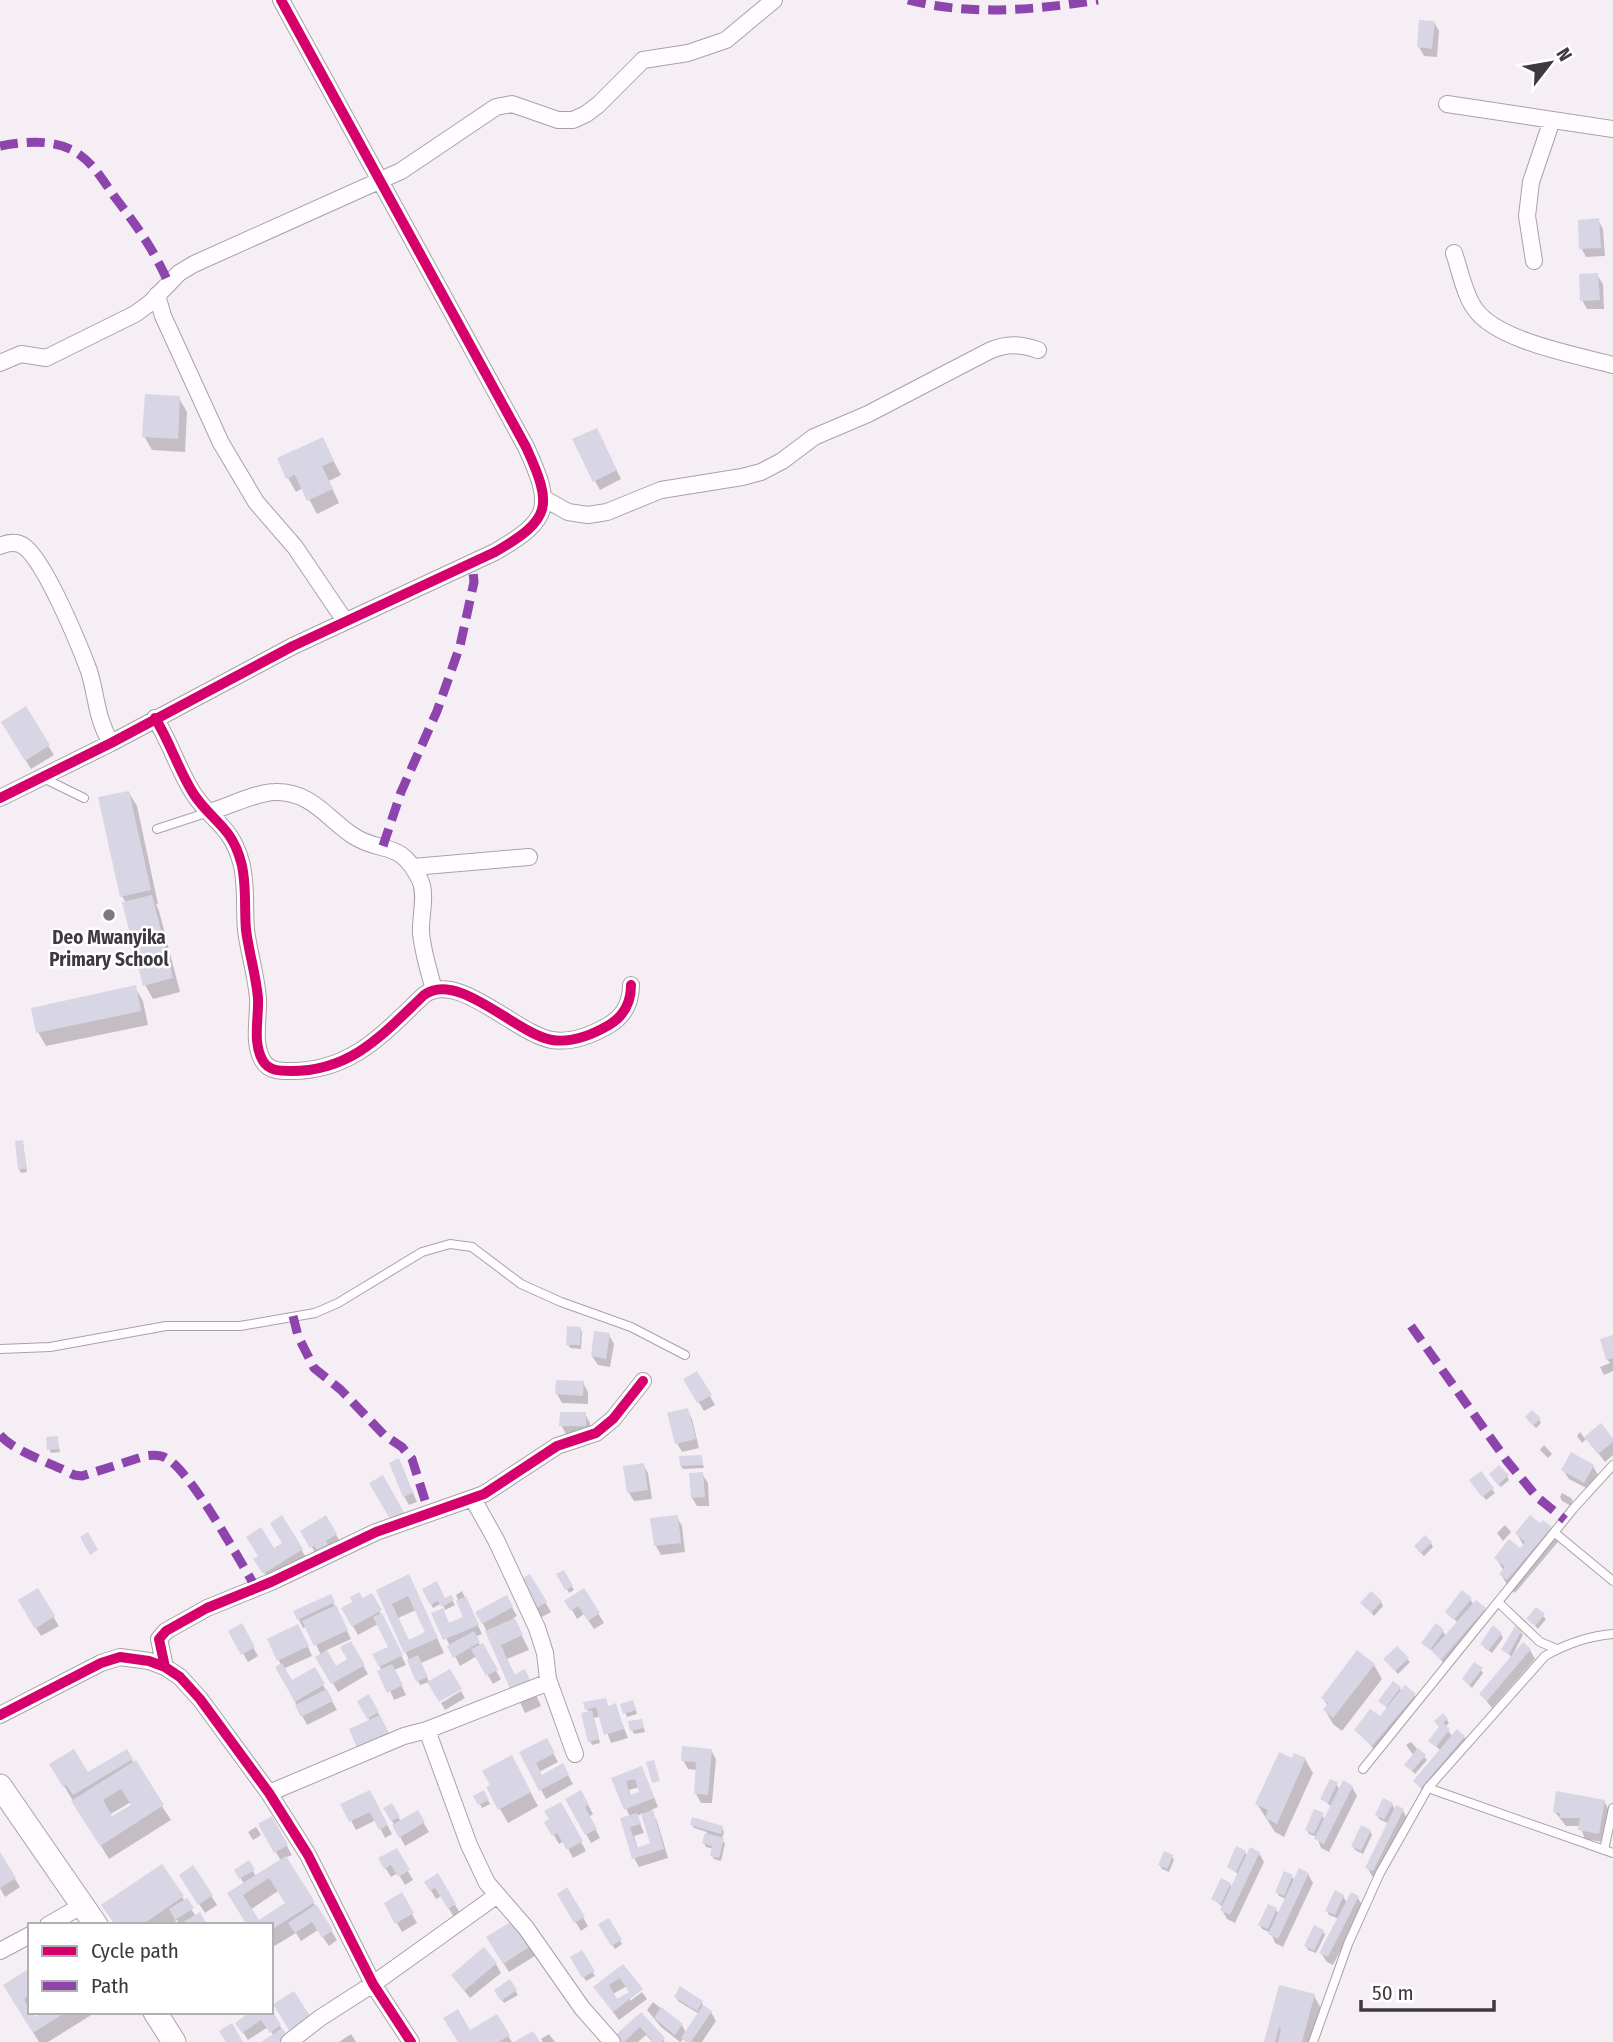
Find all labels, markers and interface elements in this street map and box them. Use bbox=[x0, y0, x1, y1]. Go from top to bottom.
north arrow bbox=[1515, 28, 1585, 98]
text: N bbox=[1551, 44, 1577, 65]
marker: Deo Mwanyika Primary School bbox=[101, 907, 117, 923]
place label: Deo Mwanyika Primary School bbox=[49, 926, 169, 971]
legend bbox=[28, 1923, 273, 2014]
text: Cycle path bbox=[91, 1938, 179, 1964]
scale bar bbox=[1361, 1968, 1494, 2012]
text: Path bbox=[91, 1973, 129, 1999]
text: 50 m bbox=[1372, 1980, 1414, 2006]

